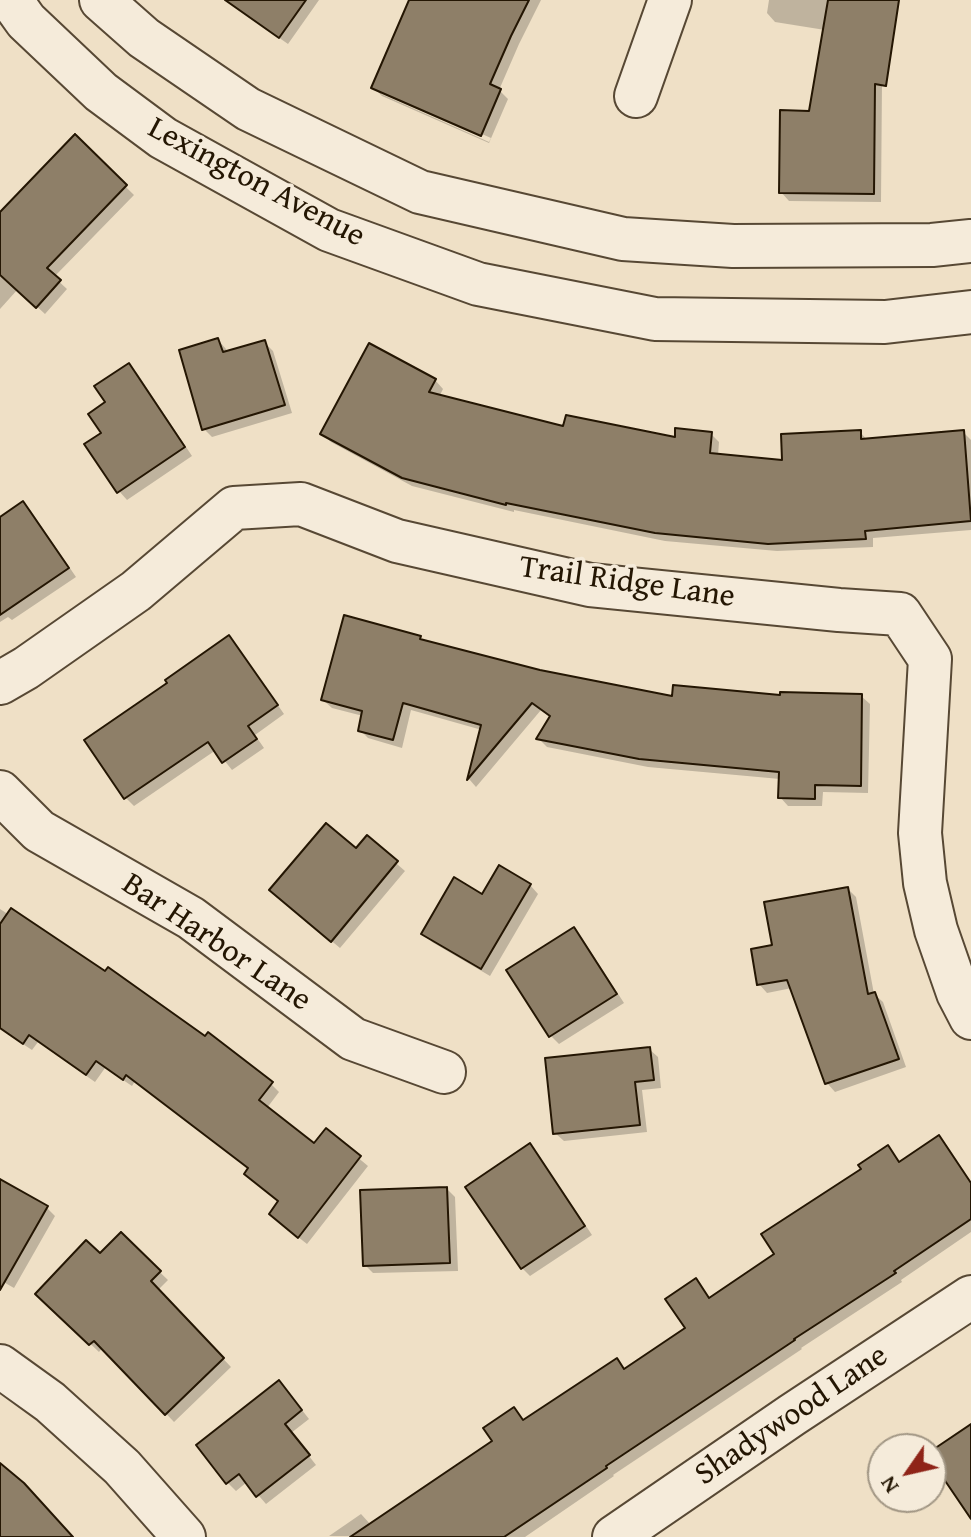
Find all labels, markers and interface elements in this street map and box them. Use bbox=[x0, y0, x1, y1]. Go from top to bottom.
street label: Lexington Avenue bbox=[141, 110, 371, 256]
street label: Trail Ridge Lane bbox=[517, 549, 737, 617]
street label: Bar Harbor Lane bbox=[114, 866, 318, 1020]
street label: Shadywood Lane bbox=[688, 1337, 896, 1495]
north arrow bbox=[867, 1433, 947, 1513]
text: N bbox=[871, 1470, 906, 1500]

